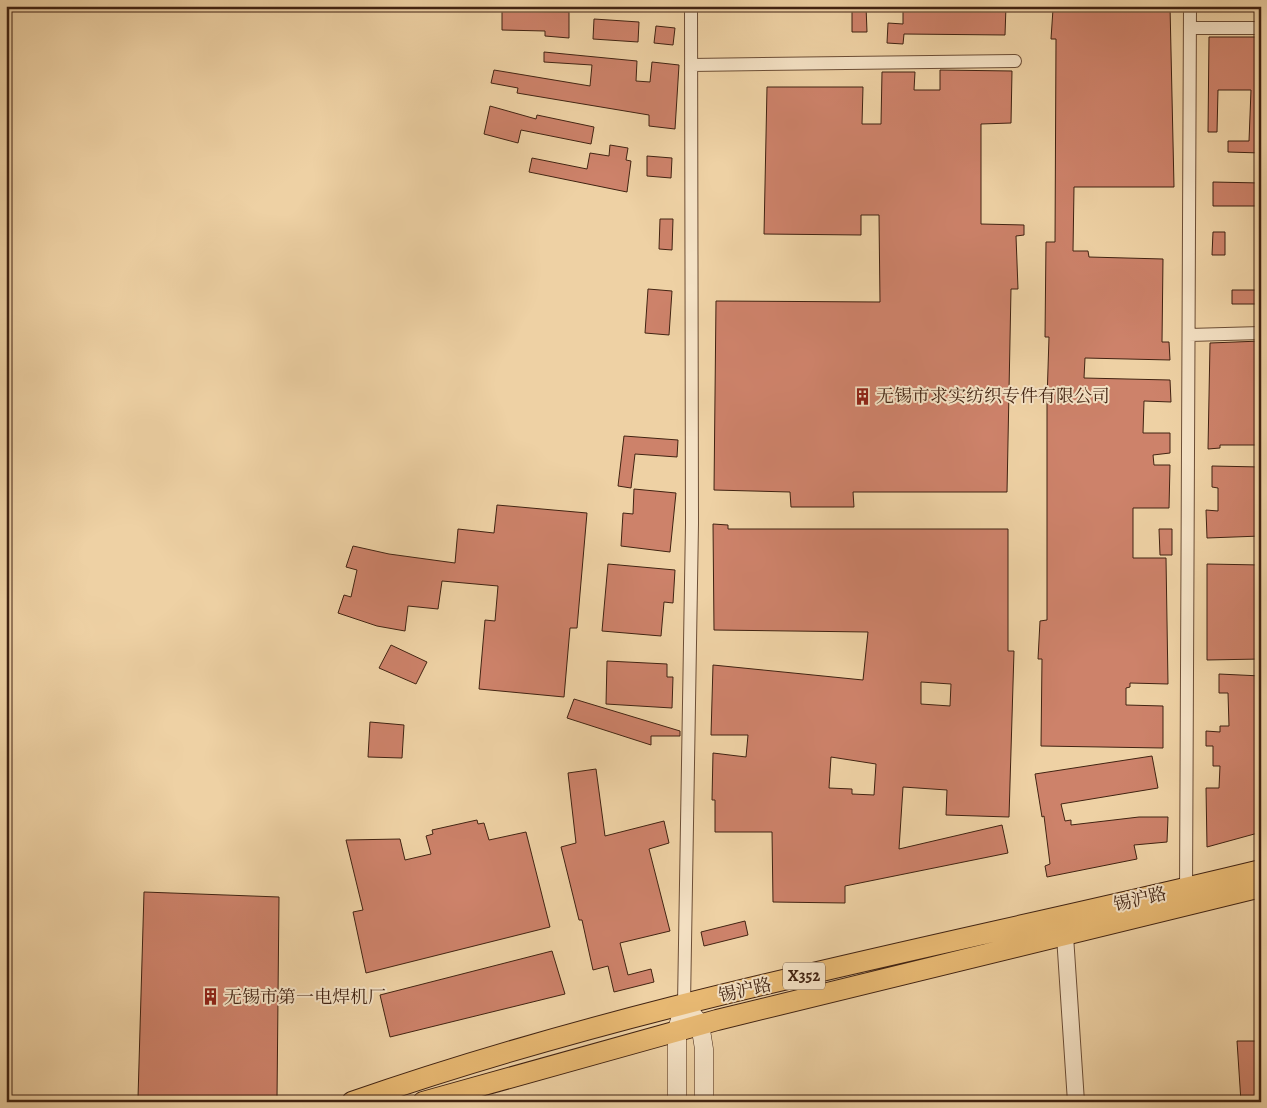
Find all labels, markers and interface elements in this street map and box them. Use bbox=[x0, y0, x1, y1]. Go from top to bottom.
place label: 无锡市求实纺织专件有限公司 bbox=[876, 384, 1110, 408]
building icon: 无锡市求实纺织专件有限公司 bbox=[852, 386, 872, 406]
street label: 锡沪路 bbox=[1111, 881, 1169, 917]
road number: X352 bbox=[783, 962, 825, 989]
street label: 锡沪路 bbox=[716, 972, 774, 1008]
place label: 无锡市第一电焊机厂 bbox=[224, 985, 386, 1009]
building icon: 无锡市第一电焊机厂 bbox=[200, 987, 220, 1007]

